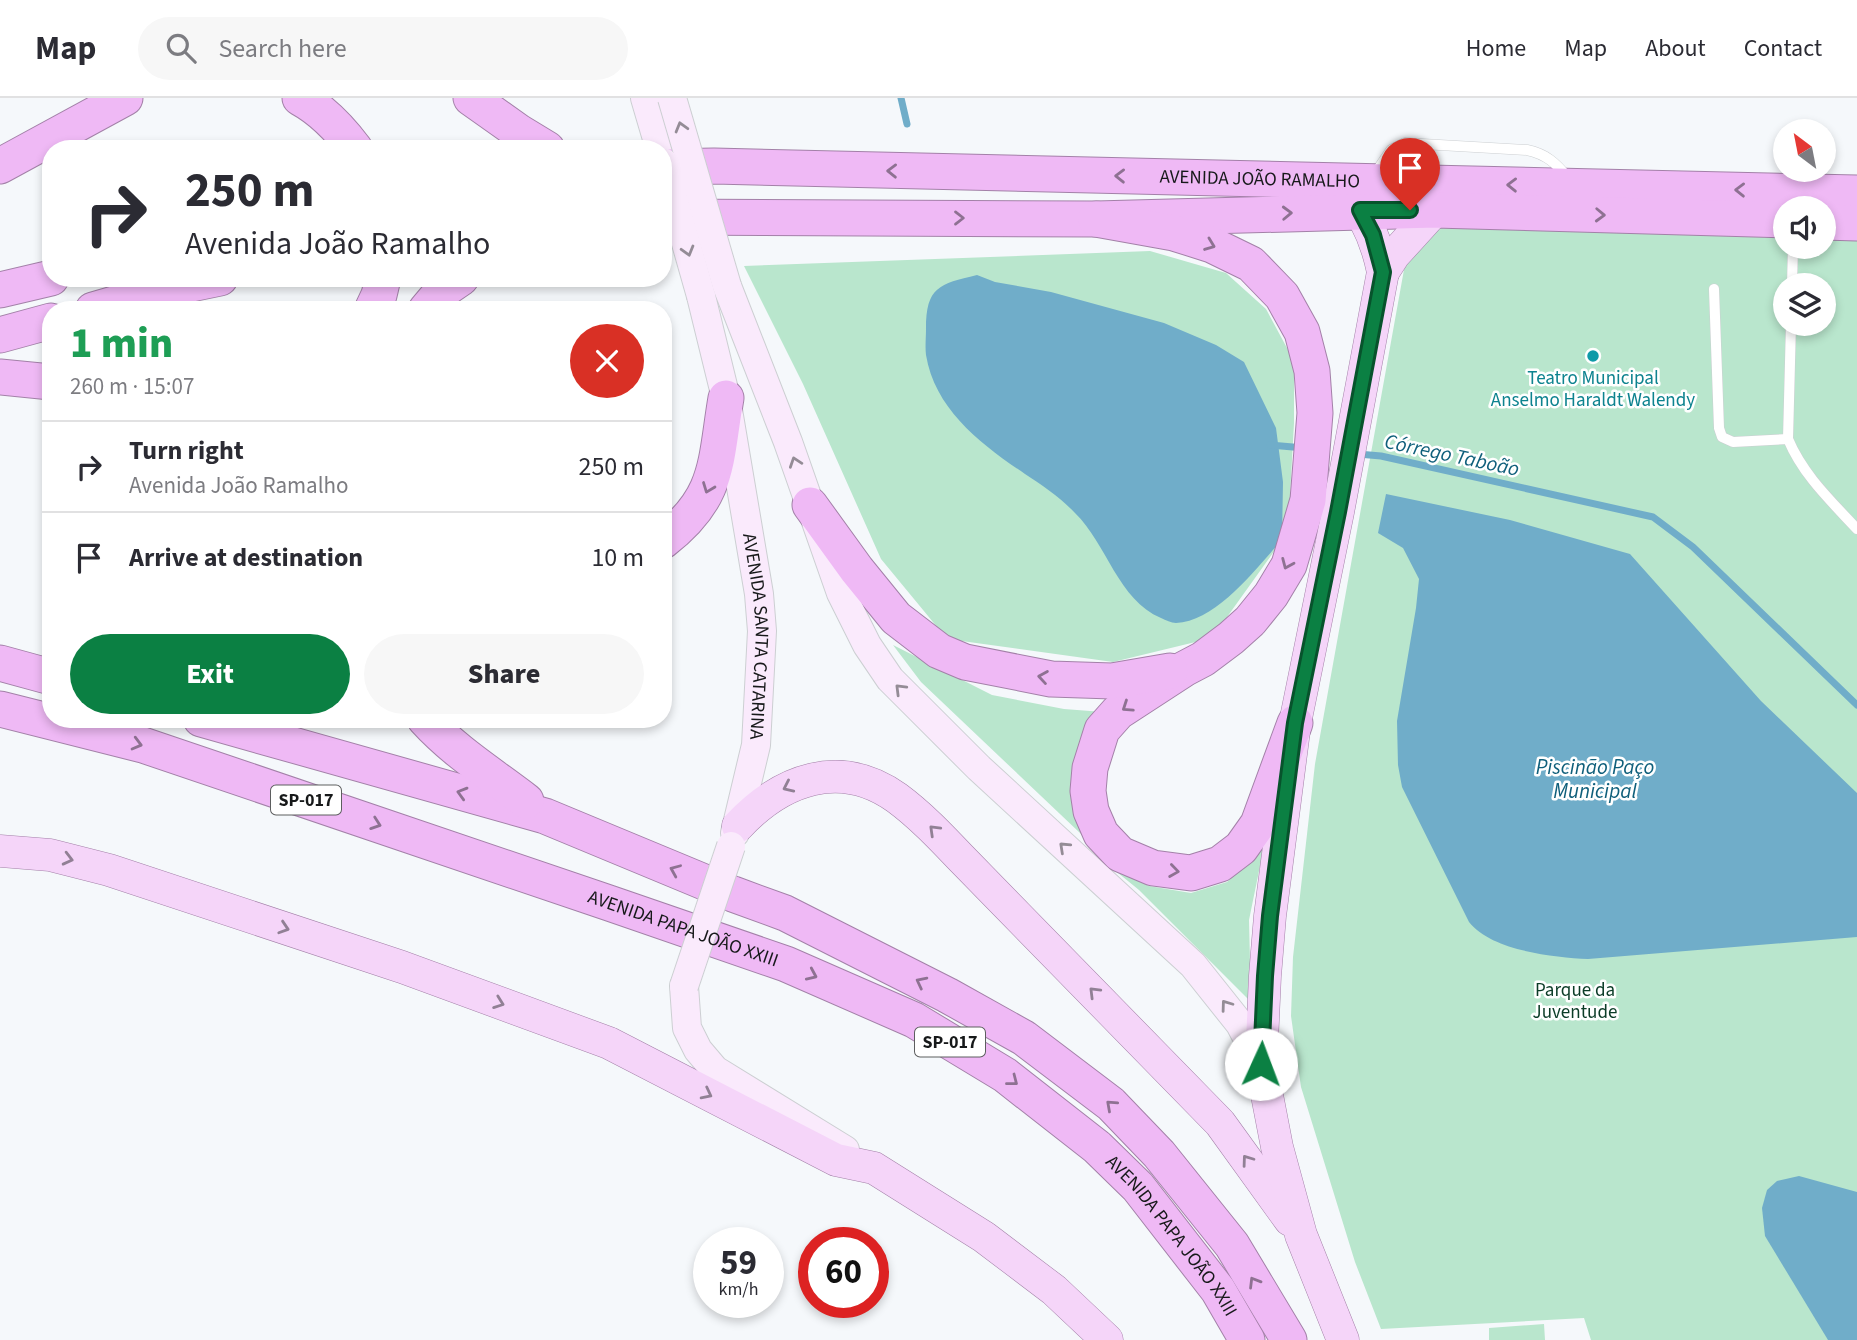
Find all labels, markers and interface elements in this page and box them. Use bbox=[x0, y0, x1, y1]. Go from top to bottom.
search box bbox=[138, 17, 628, 80]
text: Map bbox=[35, 25, 96, 72]
icon: search bbox=[162, 29, 200, 67]
text: Search here bbox=[218, 30, 347, 67]
text: Home bbox=[1466, 31, 1526, 66]
text: Map bbox=[1564, 31, 1607, 66]
text: About bbox=[1645, 31, 1706, 66]
text: Contact bbox=[1744, 31, 1822, 66]
north arrow bbox=[1773, 119, 1836, 182]
map controls bbox=[1773, 119, 1836, 336]
one-way arrow bbox=[674, 121, 689, 133]
pin bbox=[1380, 138, 1440, 210]
icon: arrive bbox=[1391, 149, 1429, 187]
text: 250 m bbox=[185, 156, 314, 226]
one-way arrow bbox=[887, 163, 898, 178]
street label: AVENIDA JOÃO RAMALHO bbox=[1159, 163, 1360, 195]
icon: right bbox=[70, 168, 161, 259]
one-way arrow bbox=[1114, 168, 1125, 183]
one-way arrow bbox=[1507, 177, 1517, 193]
one-way arrow bbox=[1734, 182, 1745, 198]
button: sound bbox=[1773, 196, 1836, 259]
one-way arrow bbox=[1282, 205, 1293, 220]
one-way arrow bbox=[1595, 207, 1606, 222]
one-way arrow bbox=[954, 210, 965, 226]
text: Avenida João Ramalho bbox=[185, 221, 490, 267]
one-way arrow bbox=[1204, 237, 1216, 251]
one-way arrow bbox=[680, 245, 695, 257]
button: layers bbox=[1773, 273, 1836, 336]
text: 1 min bbox=[70, 314, 173, 374]
button: close bbox=[570, 324, 644, 398]
marker: Teatro Municipal Anselmo Haraldt Walendy bbox=[1585, 348, 1601, 364]
place label: Teatro Municipal Anselmo Haraldt Walendy bbox=[1491, 365, 1695, 414]
text: 260 m · 15:07 bbox=[70, 370, 194, 403]
water label: Córrego Taboão bbox=[1382, 426, 1522, 484]
text: Turn right bbox=[129, 432, 244, 469]
icon: right bbox=[70, 448, 108, 486]
text: 250 m bbox=[578, 448, 644, 485]
one-way arrow bbox=[789, 457, 803, 469]
text: Avenida João Ramalho bbox=[129, 469, 349, 502]
one-way arrow bbox=[703, 482, 717, 494]
street label: AVENIDA SANTA CATARINA bbox=[735, 531, 776, 741]
icon: arrive bbox=[70, 539, 108, 577]
text: Arrive at destination bbox=[129, 539, 363, 576]
text: 10 m bbox=[591, 539, 644, 576]
one-way arrow bbox=[1281, 557, 1295, 570]
button: Exit bbox=[70, 634, 350, 714]
button: Share bbox=[364, 634, 644, 714]
one-way arrow bbox=[1037, 670, 1049, 685]
one-way arrow bbox=[895, 685, 908, 698]
one-way arrow bbox=[1122, 699, 1135, 711]
one-way arrow bbox=[131, 735, 143, 750]
water label: Piscinão Paço Municipal bbox=[1536, 752, 1654, 806]
one-way arrow bbox=[783, 779, 795, 793]
road number: SP-017 bbox=[271, 786, 341, 814]
one-way arrow bbox=[456, 786, 468, 801]
one-way arrow bbox=[370, 816, 382, 830]
one-way arrow bbox=[929, 826, 942, 839]
one-way arrow bbox=[1059, 842, 1072, 855]
one-way arrow bbox=[61, 851, 73, 865]
one-way arrow bbox=[1169, 863, 1180, 878]
one-way arrow bbox=[670, 864, 683, 878]
street label: AVENIDA PAPA JOÃO XXIII bbox=[584, 883, 782, 974]
one-way arrow bbox=[278, 920, 290, 934]
one-way arrow bbox=[804, 967, 817, 981]
one-way arrow bbox=[916, 976, 928, 990]
park label: Parque da Juventude bbox=[1533, 977, 1617, 1026]
one-way arrow bbox=[1089, 987, 1102, 1000]
one-way arrow bbox=[493, 995, 505, 1009]
one-way arrow bbox=[1222, 1001, 1235, 1013]
position arrow bbox=[1224, 1027, 1298, 1101]
road number: SP-017 bbox=[915, 1028, 985, 1057]
one-way arrow bbox=[1005, 1072, 1017, 1085]
one-way arrow bbox=[700, 1085, 712, 1099]
one-way arrow bbox=[1106, 1101, 1119, 1114]
street label: AVENIDA PAPA JOÃO XXIII bbox=[1099, 1149, 1244, 1321]
one-way arrow bbox=[1242, 1155, 1255, 1168]
speed limit sign: 60 bbox=[798, 1227, 889, 1318]
text: 59 bbox=[720, 1238, 757, 1288]
one-way arrow bbox=[1249, 1276, 1262, 1289]
text: km/h bbox=[719, 1277, 758, 1302]

